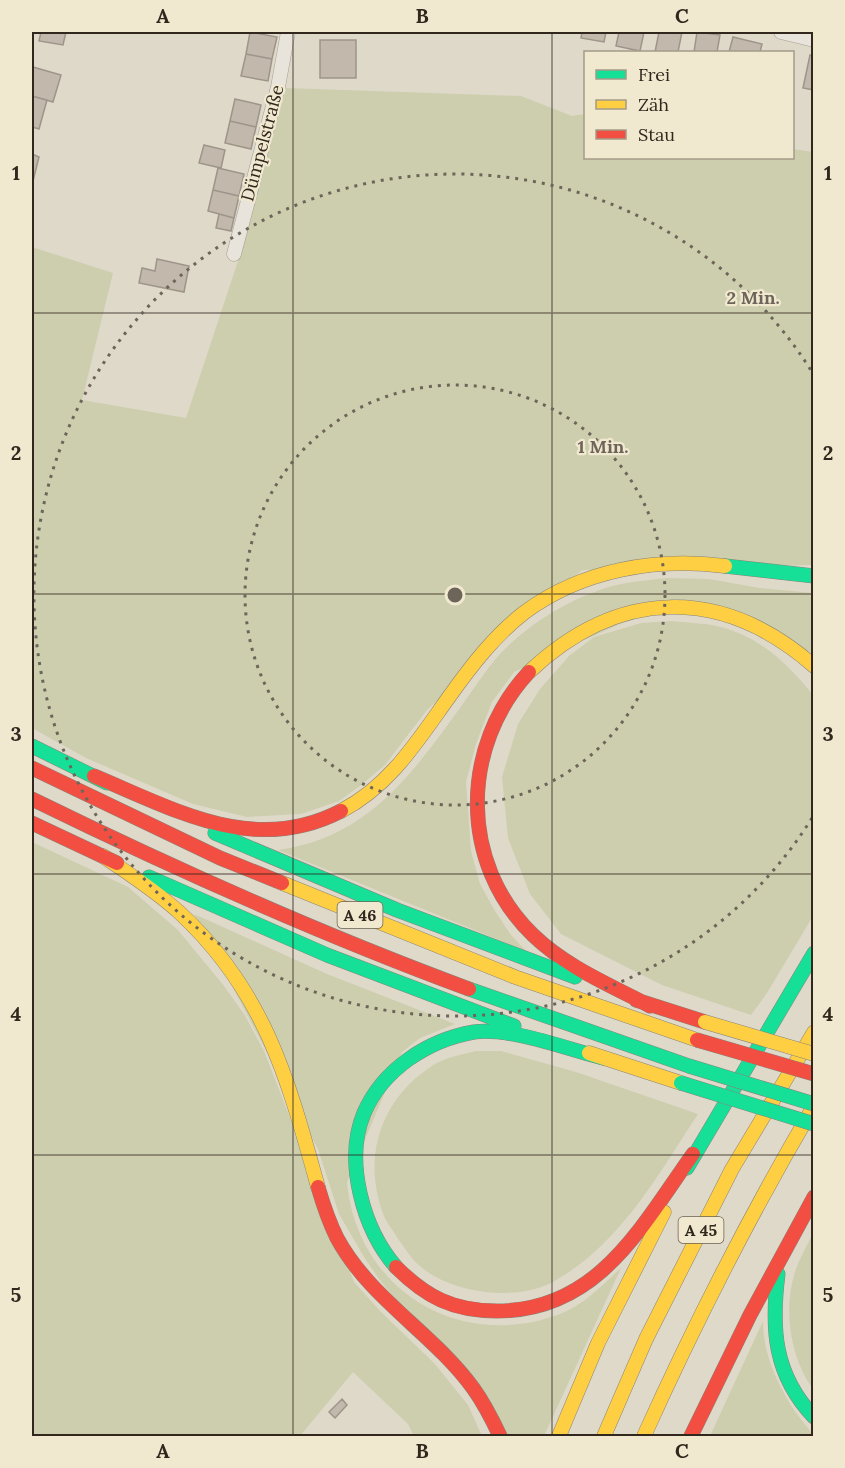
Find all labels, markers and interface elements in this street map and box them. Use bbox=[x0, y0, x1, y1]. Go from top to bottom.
text: A bbox=[156, 3, 170, 28]
text: B bbox=[415, 3, 429, 28]
text: C bbox=[675, 3, 689, 28]
legend bbox=[584, 51, 794, 159]
text: Frei bbox=[638, 63, 670, 86]
street label: Dümpelstraße bbox=[235, 82, 289, 204]
text: Zäh bbox=[638, 93, 669, 116]
text: Stau bbox=[638, 123, 675, 146]
text: 1 bbox=[12, 160, 20, 185]
text: 1 bbox=[824, 160, 832, 185]
text: 2 Min. bbox=[726, 286, 780, 309]
text: 1 Min. bbox=[578, 435, 628, 458]
text: 2 bbox=[11, 440, 21, 465]
text: 2 bbox=[823, 440, 833, 465]
centre of rings bbox=[445, 585, 465, 605]
text: 3 bbox=[10, 721, 22, 746]
text: 3 bbox=[822, 721, 834, 746]
road number: A 46 bbox=[338, 902, 382, 928]
text: 4 bbox=[11, 1001, 22, 1026]
text: 4 bbox=[823, 1001, 834, 1026]
road number: A 45 bbox=[678, 1217, 724, 1243]
text: 5 bbox=[11, 1282, 22, 1307]
text: 5 bbox=[823, 1282, 834, 1307]
text: A bbox=[156, 1438, 170, 1463]
text: B bbox=[415, 1438, 429, 1463]
text: C bbox=[675, 1438, 689, 1463]

